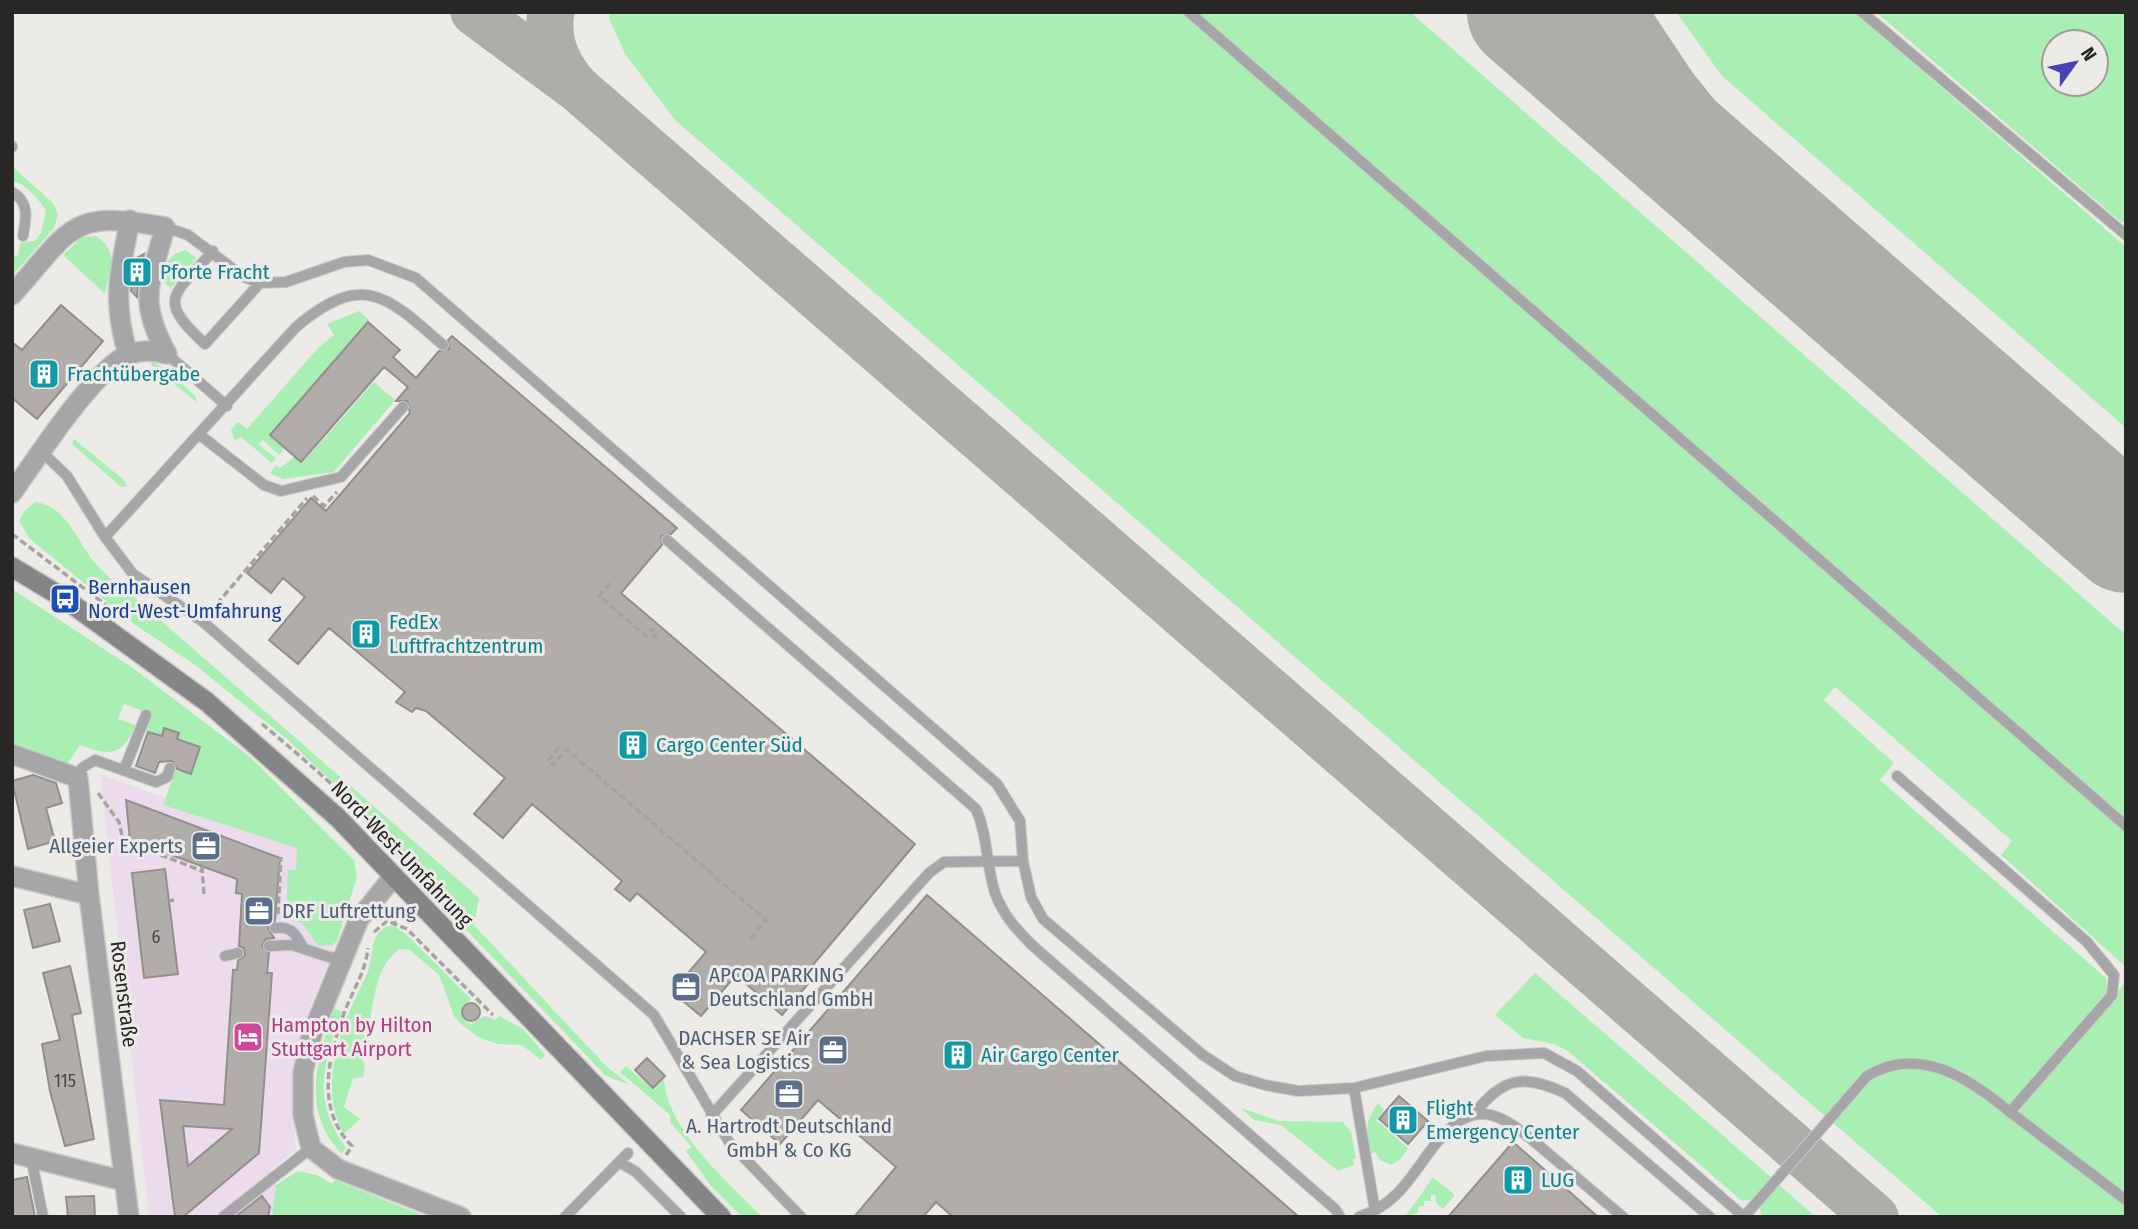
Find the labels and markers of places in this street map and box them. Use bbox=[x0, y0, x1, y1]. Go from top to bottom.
building icon: Pforte Fracht bbox=[120, 255, 154, 289]
place label: Pforte Fracht bbox=[160, 259, 270, 285]
building icon: Frachtübergabe bbox=[27, 357, 61, 391]
place label: Frachtübergabe bbox=[67, 361, 200, 387]
place label: Bernhausen Nord-West-Umfahrung bbox=[88, 574, 281, 624]
bus stop icon: Bernhausen Nord-West-Umfahrung bbox=[48, 582, 82, 616]
place label: FedEx Luftfrachtzentrum bbox=[389, 609, 544, 659]
building icon: FedEx Luftfrachtzentrum bbox=[349, 617, 383, 651]
building icon: Cargo Center Süd bbox=[616, 728, 650, 762]
place label: Cargo Center Süd bbox=[656, 732, 803, 758]
office icon: Allgeier Experts bbox=[189, 829, 223, 863]
place label: Allgeier Experts bbox=[49, 833, 183, 859]
office icon: DRF Luftrettung bbox=[242, 894, 276, 928]
place label: DRF Luftrettung bbox=[282, 898, 416, 924]
place label: APCOA PARKING Deutschland GmbH bbox=[709, 962, 874, 1012]
office icon: APCOA PARKING Deutschland GmbH bbox=[669, 970, 703, 1004]
place label: Hampton by Hilton Stuttgart Airport bbox=[271, 1012, 433, 1062]
hotel icon: Hampton by Hilton Stuttgart Airport bbox=[231, 1020, 265, 1054]
place label: DACHSER SE Air & Sea Logistics bbox=[678, 1025, 811, 1075]
office icon: DACHSER SE Air & Sea Logistics bbox=[816, 1033, 850, 1067]
building icon: Air Cargo Center bbox=[941, 1038, 975, 1072]
place label: Air Cargo Center bbox=[981, 1042, 1120, 1068]
office icon: A. Hartrodt Deutschland GmbH & Co KG bbox=[772, 1077, 806, 1111]
place label: Flight Emergency Center bbox=[1426, 1095, 1580, 1145]
building icon: Flight Emergency Center bbox=[1386, 1103, 1420, 1137]
place label: A. Hartrodt Deutschland GmbH & Co KG bbox=[686, 1113, 892, 1163]
building icon: LUG bbox=[1501, 1163, 1535, 1197]
place label: LUG bbox=[1541, 1167, 1574, 1193]

